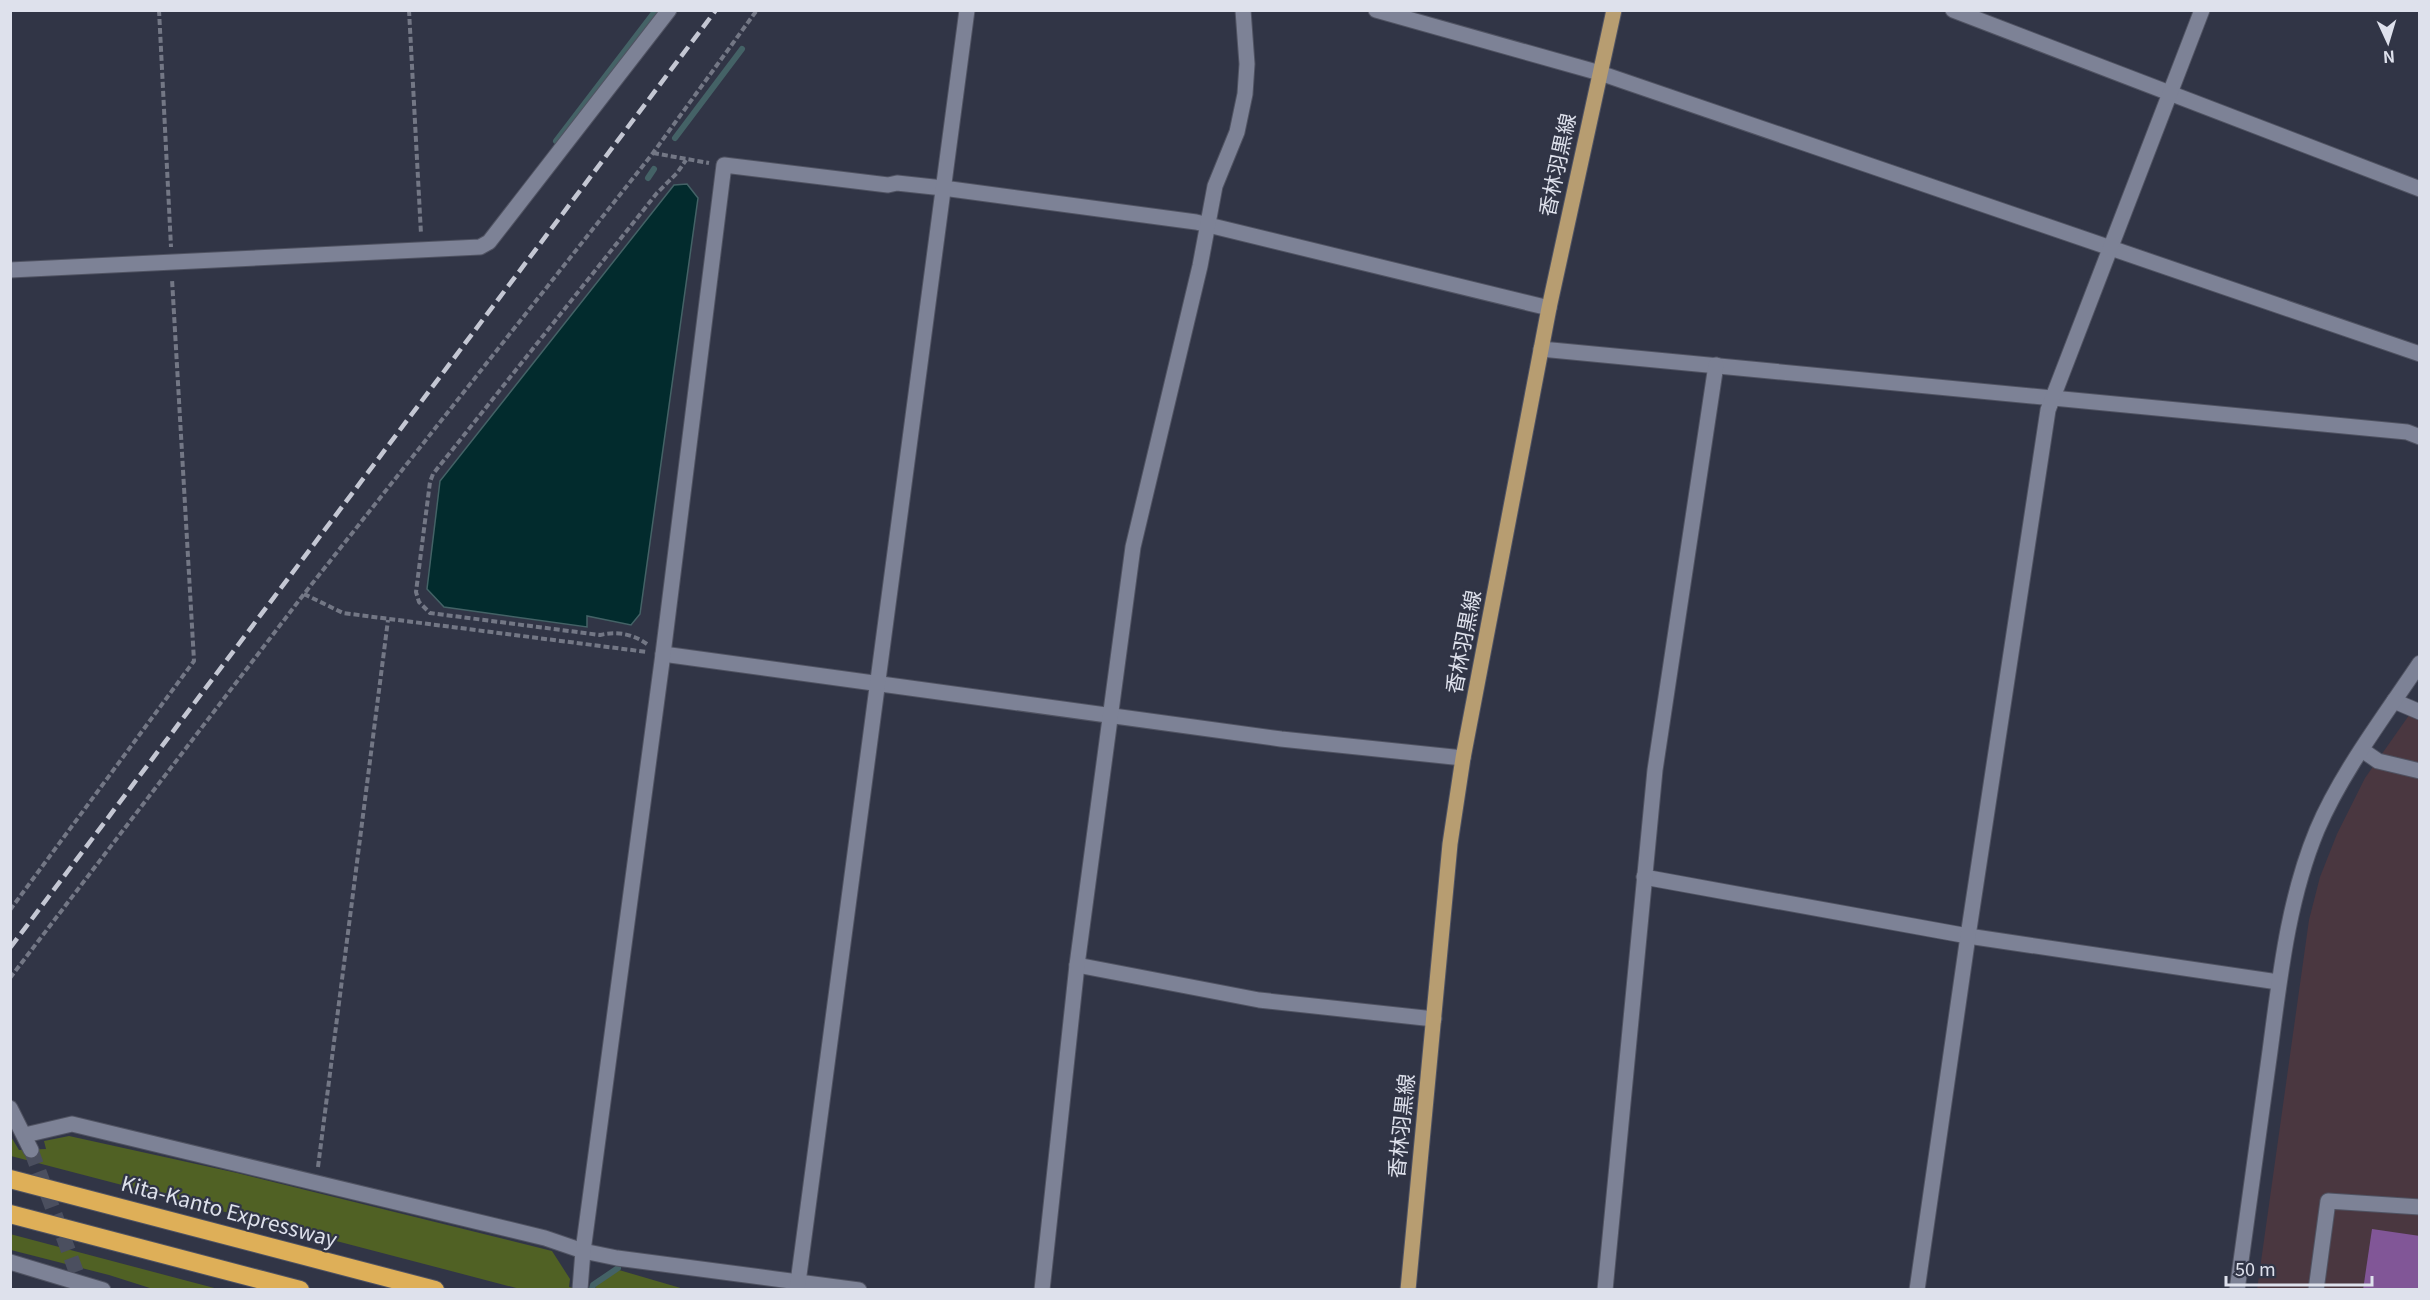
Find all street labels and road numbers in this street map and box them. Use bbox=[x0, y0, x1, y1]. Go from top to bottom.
street label: 香林羽黒線 bbox=[1530, 110, 1582, 219]
street label: 香林羽黒線 bbox=[1437, 587, 1487, 696]
street label: 香林羽黒線 bbox=[1380, 1072, 1420, 1180]
street label: Kita-Kanto Expressway bbox=[118, 1167, 341, 1253]

